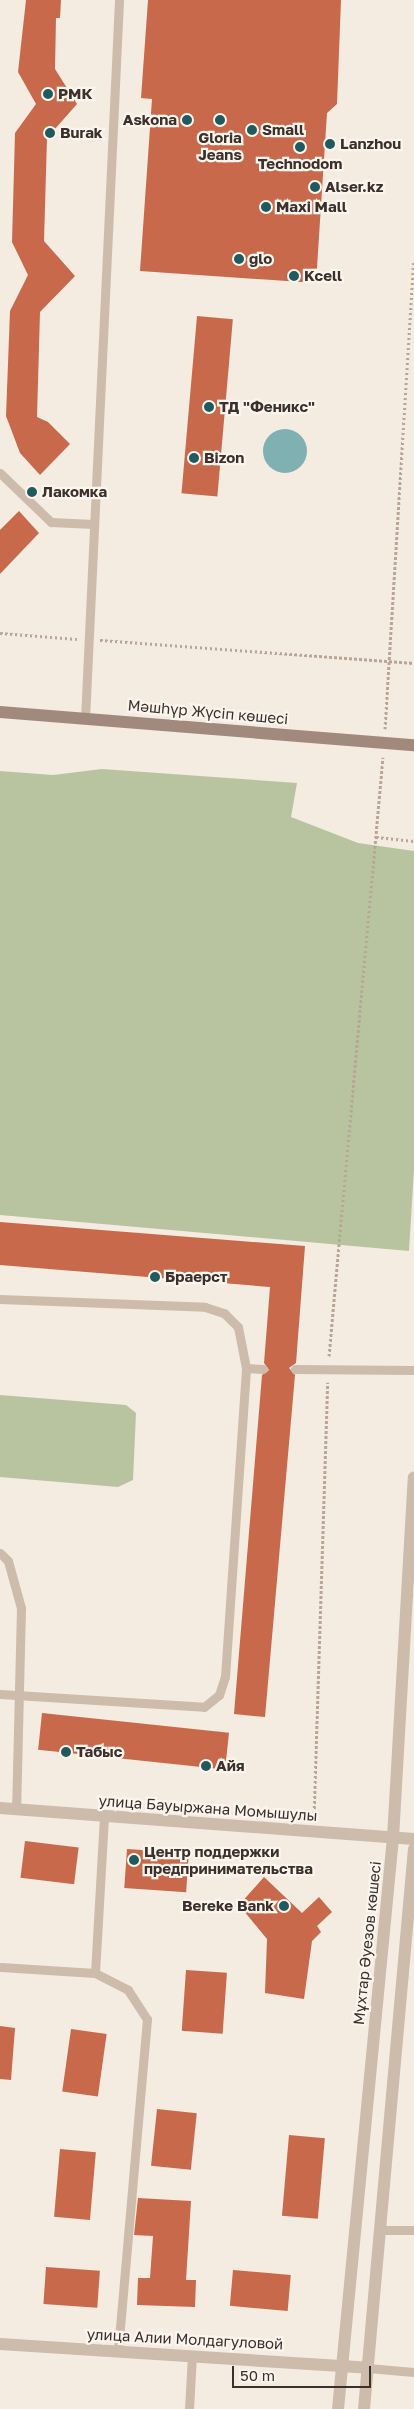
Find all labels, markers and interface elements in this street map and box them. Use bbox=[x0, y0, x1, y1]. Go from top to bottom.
place label: РМК bbox=[58, 85, 92, 103]
marker: РМК bbox=[42, 88, 54, 100]
place label: Askona bbox=[123, 111, 177, 129]
marker: Askona bbox=[181, 114, 193, 126]
marker: Gloria Jeans bbox=[214, 114, 226, 126]
place label: Small bbox=[262, 121, 304, 139]
place label: Burak bbox=[60, 124, 103, 142]
marker: Small bbox=[246, 124, 258, 136]
marker: Burak bbox=[44, 127, 56, 139]
place label: Gloria Jeans bbox=[198, 128, 242, 163]
place label: Lanzhou bbox=[340, 135, 401, 153]
marker: Lanzhou bbox=[324, 138, 336, 150]
marker: Technodom bbox=[294, 141, 306, 153]
place label: Technodom bbox=[258, 155, 342, 173]
place label: Alser.kz bbox=[325, 178, 383, 196]
marker: Alser.kz bbox=[309, 181, 321, 193]
place label: Maxi Mall bbox=[276, 198, 347, 216]
marker: Maxi Mall bbox=[260, 201, 272, 213]
place label: glo bbox=[249, 250, 272, 268]
marker: glo bbox=[233, 253, 245, 265]
place label: Kcell bbox=[304, 267, 342, 285]
marker: Kcell bbox=[288, 270, 300, 282]
place label: ТД "Феникс" bbox=[219, 398, 315, 416]
marker: ТД "Феникс" bbox=[203, 401, 215, 413]
place label: Bizon bbox=[204, 449, 244, 467]
marker: Bizon bbox=[188, 452, 200, 464]
place label: Лакомка bbox=[42, 483, 107, 501]
marker: Лакомка bbox=[26, 486, 38, 498]
street label: Мәшһүр Жүсіп көшесі bbox=[127, 696, 289, 728]
place label: Браерст bbox=[165, 1268, 228, 1286]
marker: Браерст bbox=[149, 1271, 161, 1283]
place label: Табыс bbox=[76, 1743, 122, 1761]
marker: Табыс bbox=[60, 1746, 72, 1758]
place label: Айя bbox=[216, 1757, 245, 1775]
marker: Айя bbox=[200, 1760, 212, 1772]
street label: улица Бауыржана Момышулы bbox=[98, 1791, 318, 1825]
place label: Центр поддержки предпринимательства bbox=[144, 1842, 313, 1877]
marker: Центр поддержки предпринимательства bbox=[128, 1854, 140, 1866]
street label: Мұхтар Әуезов көшесі bbox=[349, 1860, 385, 2026]
place label: Bereke Bank bbox=[182, 1897, 274, 1915]
marker: Bereke Bank bbox=[278, 1900, 290, 1912]
street label: улица Алии Молдагуловой bbox=[86, 2325, 284, 2353]
scale bar bbox=[234, 2356, 373, 2388]
text: 50 m bbox=[240, 2366, 275, 2384]

